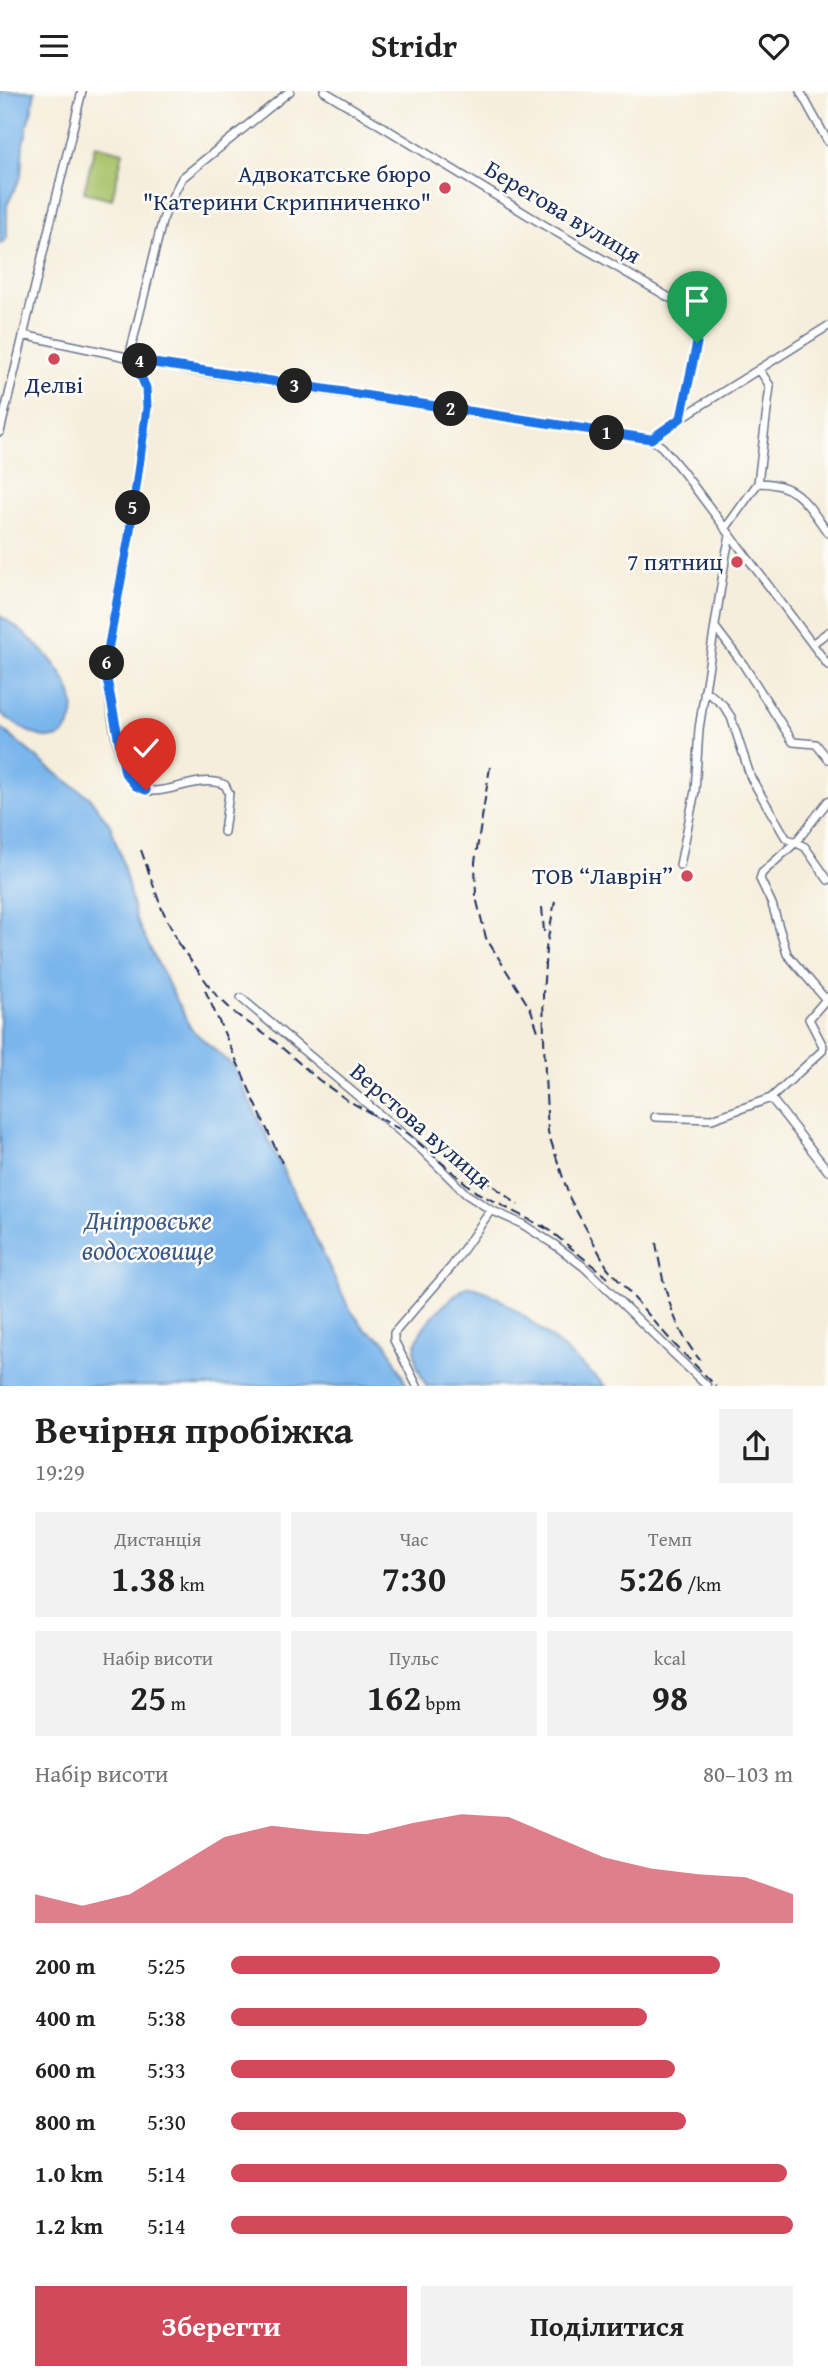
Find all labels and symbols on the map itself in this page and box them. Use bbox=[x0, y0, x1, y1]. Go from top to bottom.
street label: Берегова вулиця bbox=[478, 151, 648, 272]
place label: Адвокатське бюро "Катерини Скрипниченко" bbox=[143, 156, 431, 219]
marker: Адвокатське бюро "Катерини Скрипниченко" bbox=[437, 180, 453, 196]
pin bbox=[667, 271, 727, 343]
pin: 4 bbox=[122, 343, 158, 379]
marker: Делві bbox=[46, 351, 62, 367]
place label: Делві bbox=[24, 367, 83, 402]
pin: 3 bbox=[278, 369, 312, 403]
pin: 2 bbox=[434, 391, 468, 427]
pin: 1 bbox=[590, 415, 624, 451]
pin: 5 bbox=[116, 491, 150, 525]
place label: 7 пятниц bbox=[627, 544, 723, 579]
marker: 7 пятниц bbox=[729, 554, 745, 570]
pin: 6 bbox=[90, 645, 124, 681]
pin bbox=[116, 718, 176, 790]
place label: ТОВ “Лаврін” bbox=[532, 858, 673, 893]
marker: ТОВ “Лаврін” bbox=[679, 868, 695, 884]
street label: Верстова вулиця bbox=[343, 1054, 500, 1197]
water label: Дніпровське водосховище bbox=[82, 1200, 214, 1269]

